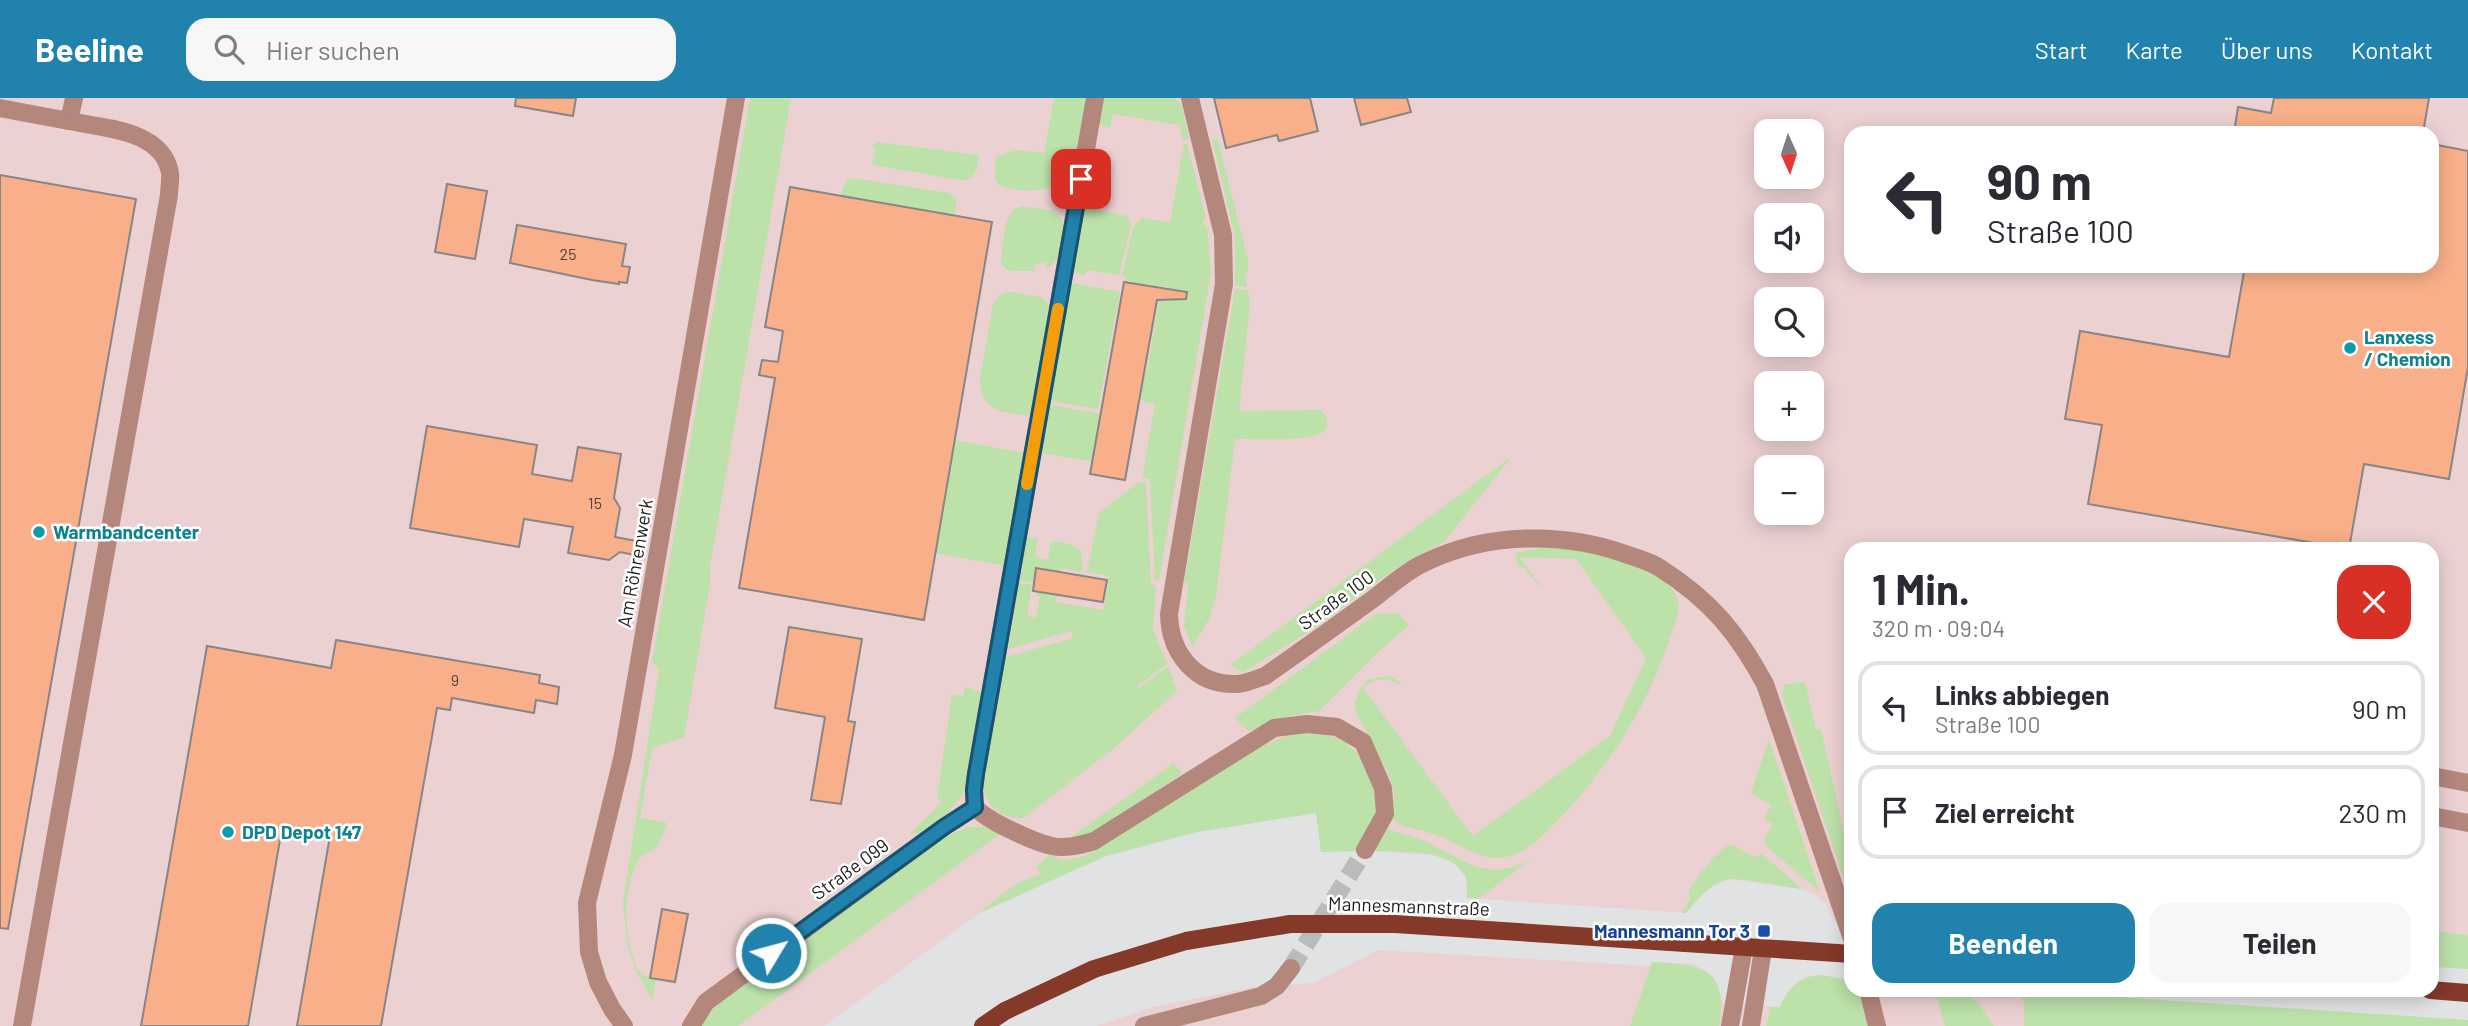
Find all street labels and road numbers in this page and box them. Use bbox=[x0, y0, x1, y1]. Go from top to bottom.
street label: Am Röhrenwerk bbox=[612, 497, 657, 629]
street label: Straße 100 bbox=[1294, 565, 1378, 635]
street label: Straße 099 bbox=[807, 833, 893, 904]
street label: Mannesmannstraße bbox=[1328, 891, 1490, 920]

